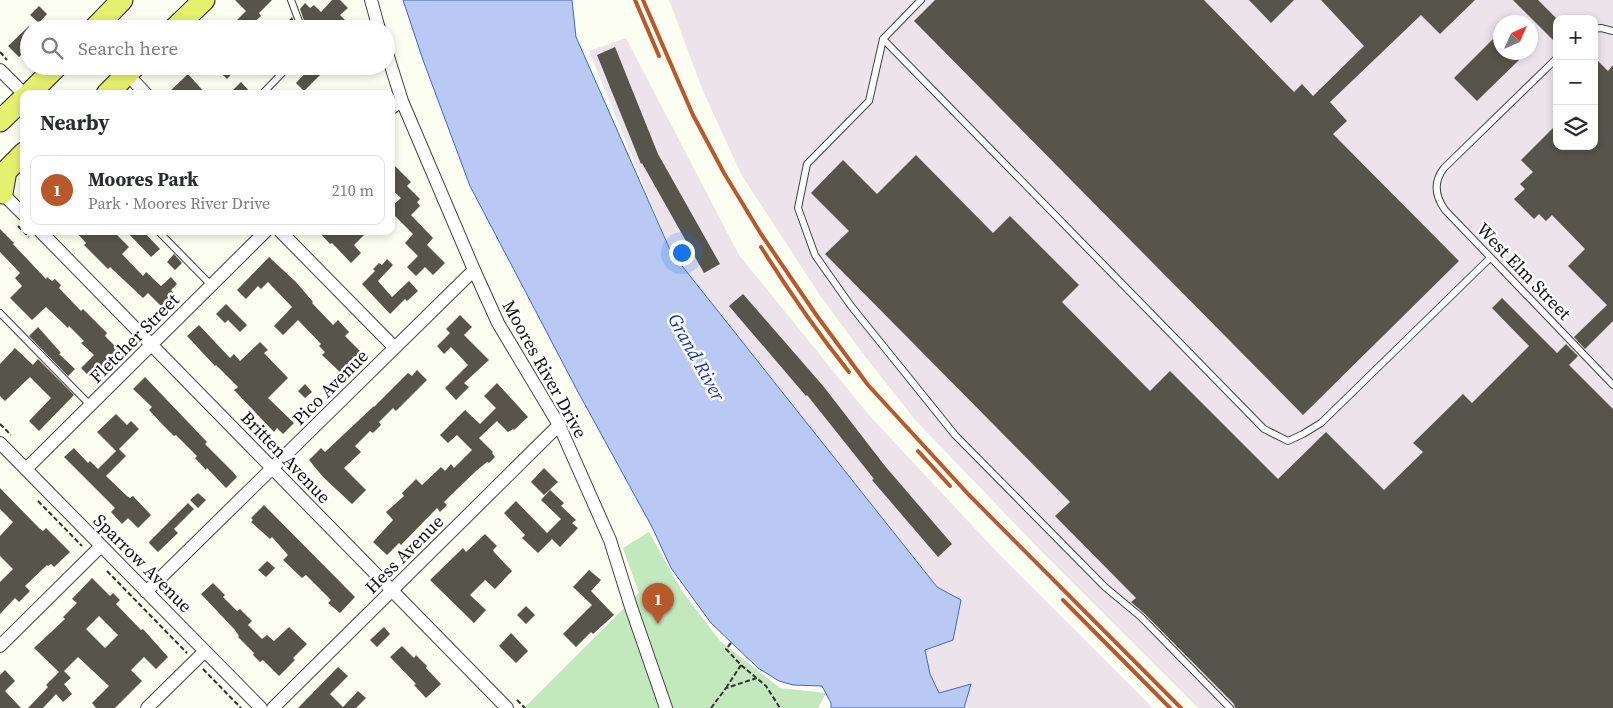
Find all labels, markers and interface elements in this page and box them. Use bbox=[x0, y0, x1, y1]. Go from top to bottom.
north arrow bbox=[1493, 15, 1538, 60]
map controls bbox=[1553, 15, 1598, 150]
button: + bbox=[1553, 15, 1598, 60]
search box bbox=[20, 20, 395, 75]
icon: search bbox=[38, 34, 66, 62]
text: Search here bbox=[78, 35, 178, 61]
button: − bbox=[1553, 60, 1598, 105]
button: layers bbox=[1553, 105, 1598, 150]
text: Nearby bbox=[40, 108, 110, 137]
text: Moores Park bbox=[88, 166, 198, 192]
text: 1 bbox=[53, 179, 61, 201]
text: 210 m bbox=[332, 179, 374, 201]
text: Park · Moores River Drive bbox=[88, 192, 270, 214]
street label: West Elm Street bbox=[1471, 217, 1577, 325]
your location bbox=[669, 240, 695, 266]
street label: Fletcher Street bbox=[84, 287, 185, 388]
street label: Moores River Drive bbox=[497, 296, 593, 442]
water label: Grand River bbox=[662, 309, 732, 407]
street label: Pico Avenue bbox=[286, 343, 374, 431]
street label: Britten Avenue bbox=[235, 405, 337, 509]
street label: Sparrow Avenue bbox=[88, 508, 198, 618]
street label: Hess Avenue bbox=[359, 509, 449, 599]
pin: 1 bbox=[642, 583, 674, 624]

